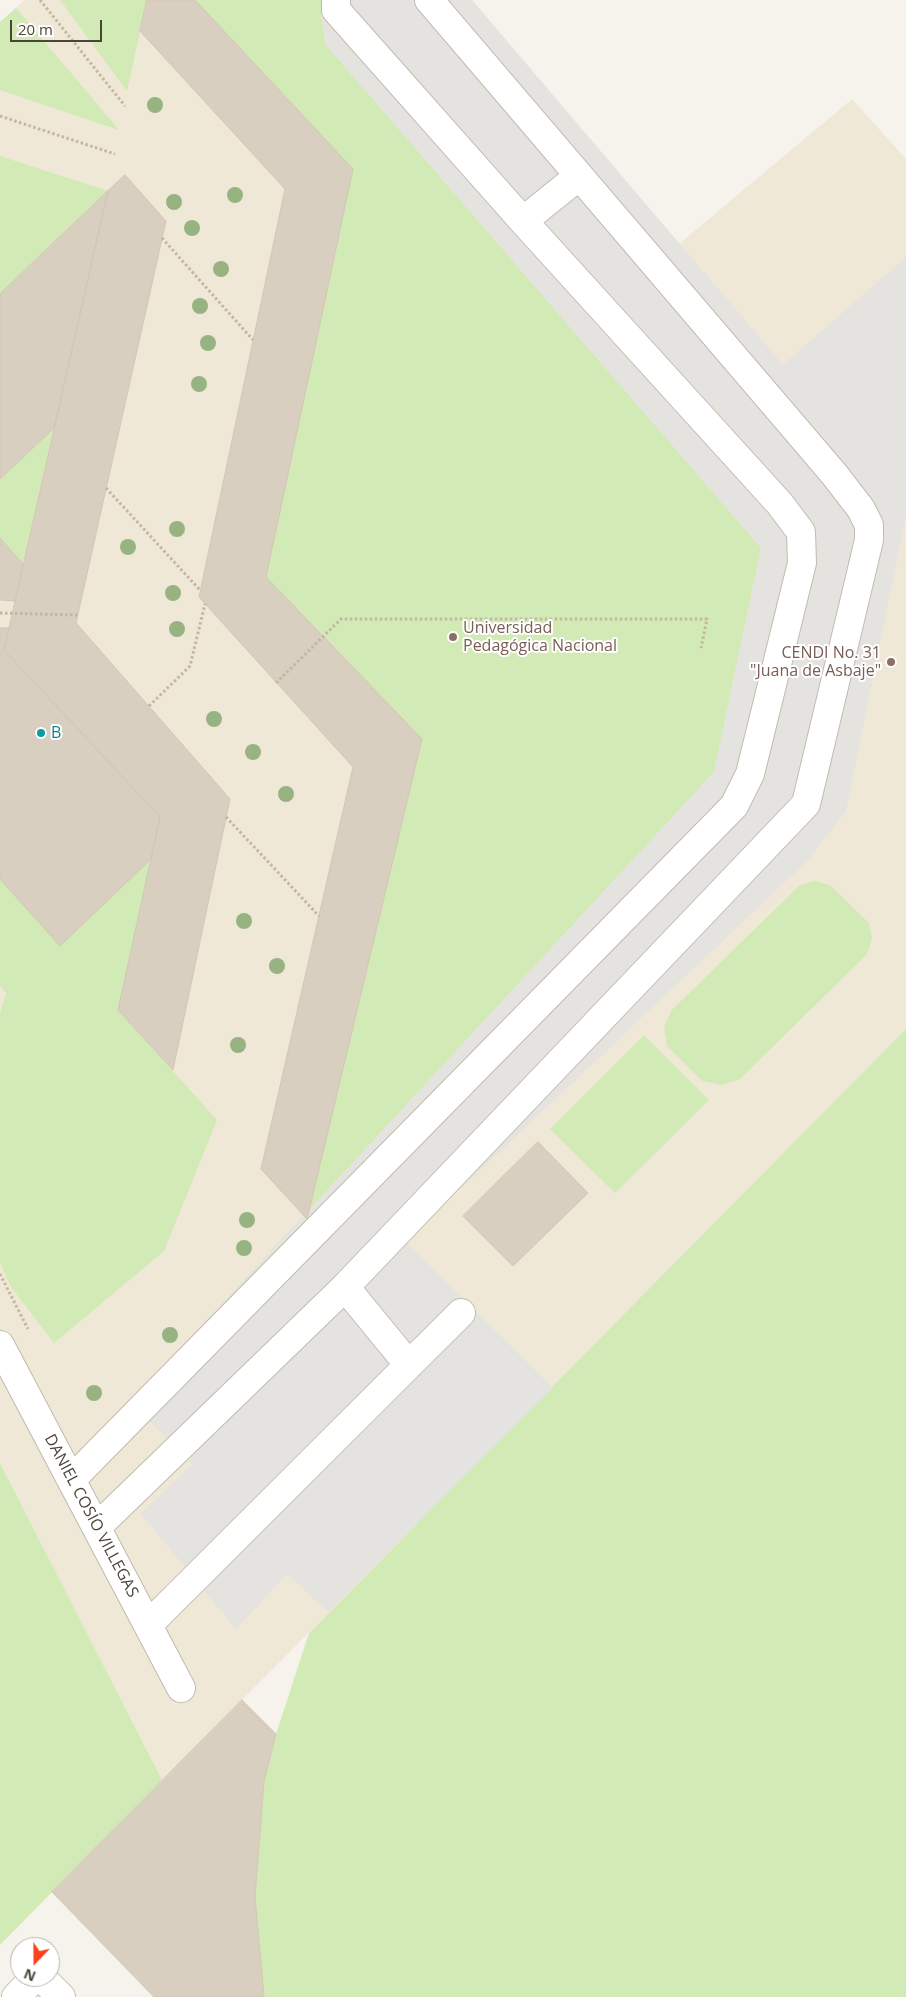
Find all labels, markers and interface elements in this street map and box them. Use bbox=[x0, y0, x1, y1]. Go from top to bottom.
scale bar bbox=[12, 10, 105, 42]
text: 20 m bbox=[18, 19, 53, 39]
place label: Universidad Pedagógica Nacional bbox=[463, 618, 617, 656]
marker: Universidad Pedagógica Nacional bbox=[447, 631, 459, 643]
place label: CENDI No. 31 "Juana de Asbaje" bbox=[750, 643, 881, 681]
marker: CENDI No. 31 "Juana de Asbaje" bbox=[885, 656, 897, 668]
place label: B bbox=[51, 723, 61, 743]
marker: B bbox=[35, 727, 47, 739]
street label: DANIEL COSÍO VILLEGAS bbox=[40, 1431, 142, 1601]
north arrow bbox=[10, 1937, 60, 1987]
text: N bbox=[21, 1965, 38, 1986]

